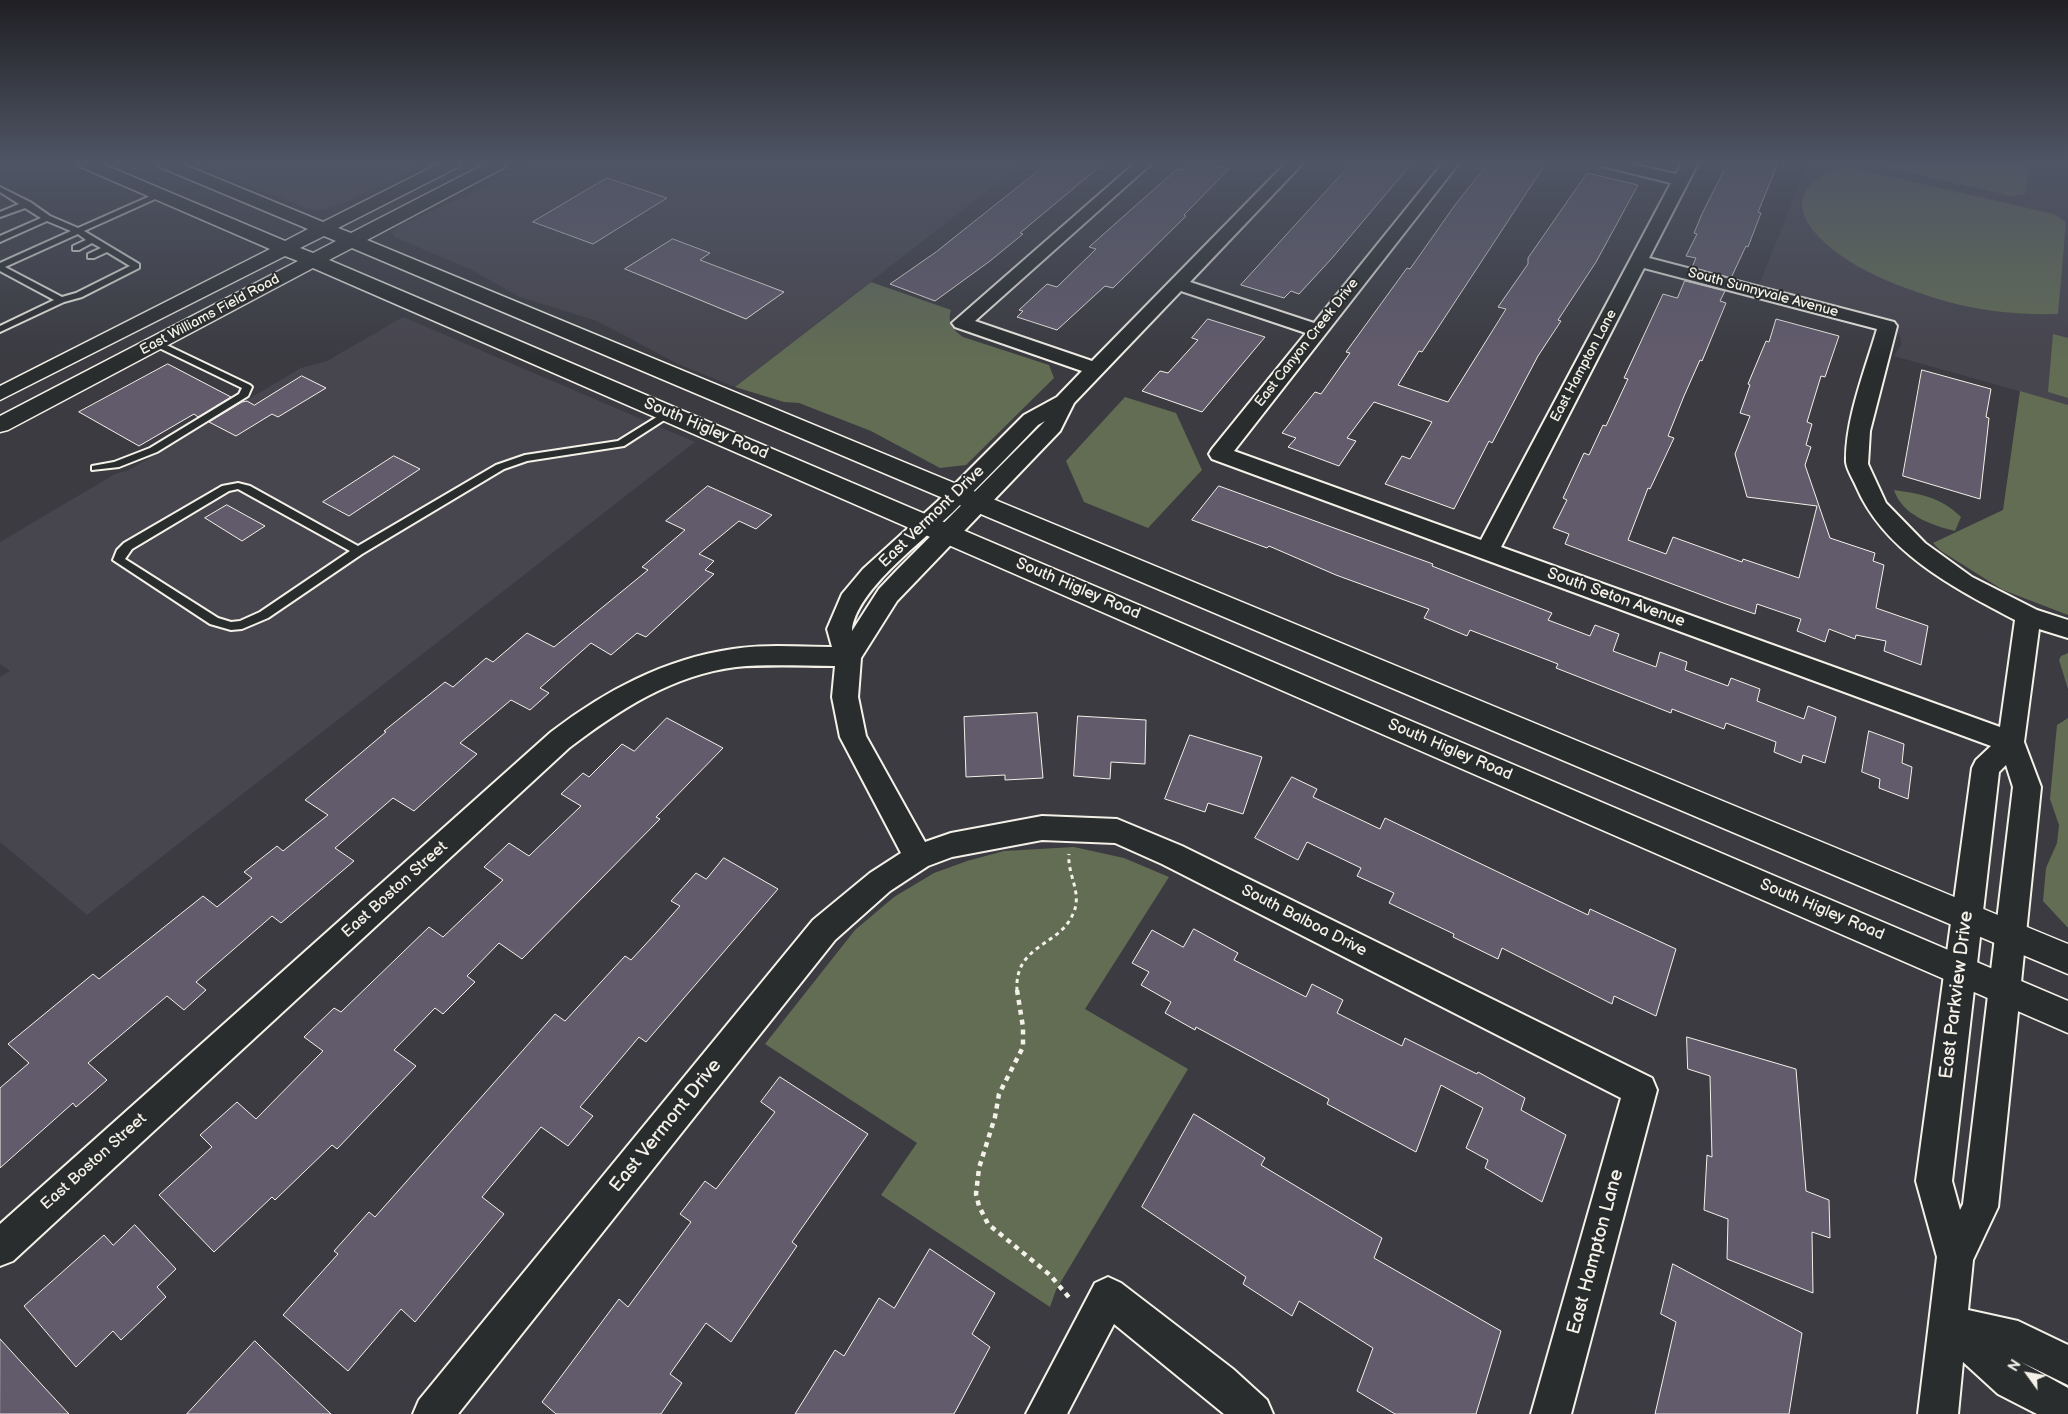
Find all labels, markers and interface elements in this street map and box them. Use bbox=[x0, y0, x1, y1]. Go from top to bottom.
street label: South Sunnyvale Avenue bbox=[1686, 265, 1840, 321]
street label: East Williams Field Road bbox=[137, 271, 283, 359]
street label: East Canyon Creek Drive bbox=[1252, 275, 1362, 411]
street label: East Hampton Lane bbox=[1547, 307, 1621, 425]
street label: South Higley Road bbox=[641, 394, 771, 464]
street label: East Vermont Drive bbox=[875, 462, 989, 572]
street label: South Higley Road bbox=[1013, 554, 1143, 624]
street label: South Seton Avenue bbox=[1544, 564, 1688, 632]
street label: South Higley Road bbox=[1385, 715, 1515, 785]
street label: East Boston Street bbox=[338, 838, 452, 942]
street label: South Higley Road bbox=[1757, 875, 1887, 945]
street label: South Balboa Drive bbox=[1238, 881, 1370, 961]
street label: East Parkview Drive bbox=[1935, 910, 1979, 1080]
street label: East Vermont Drive bbox=[605, 1055, 727, 1197]
street label: East Boston Street bbox=[37, 1110, 151, 1214]
street label: East Hampton Lane bbox=[1563, 1167, 1629, 1337]
north arrow bbox=[2003, 1349, 2053, 1399]
text: N bbox=[2005, 1357, 2025, 1375]

